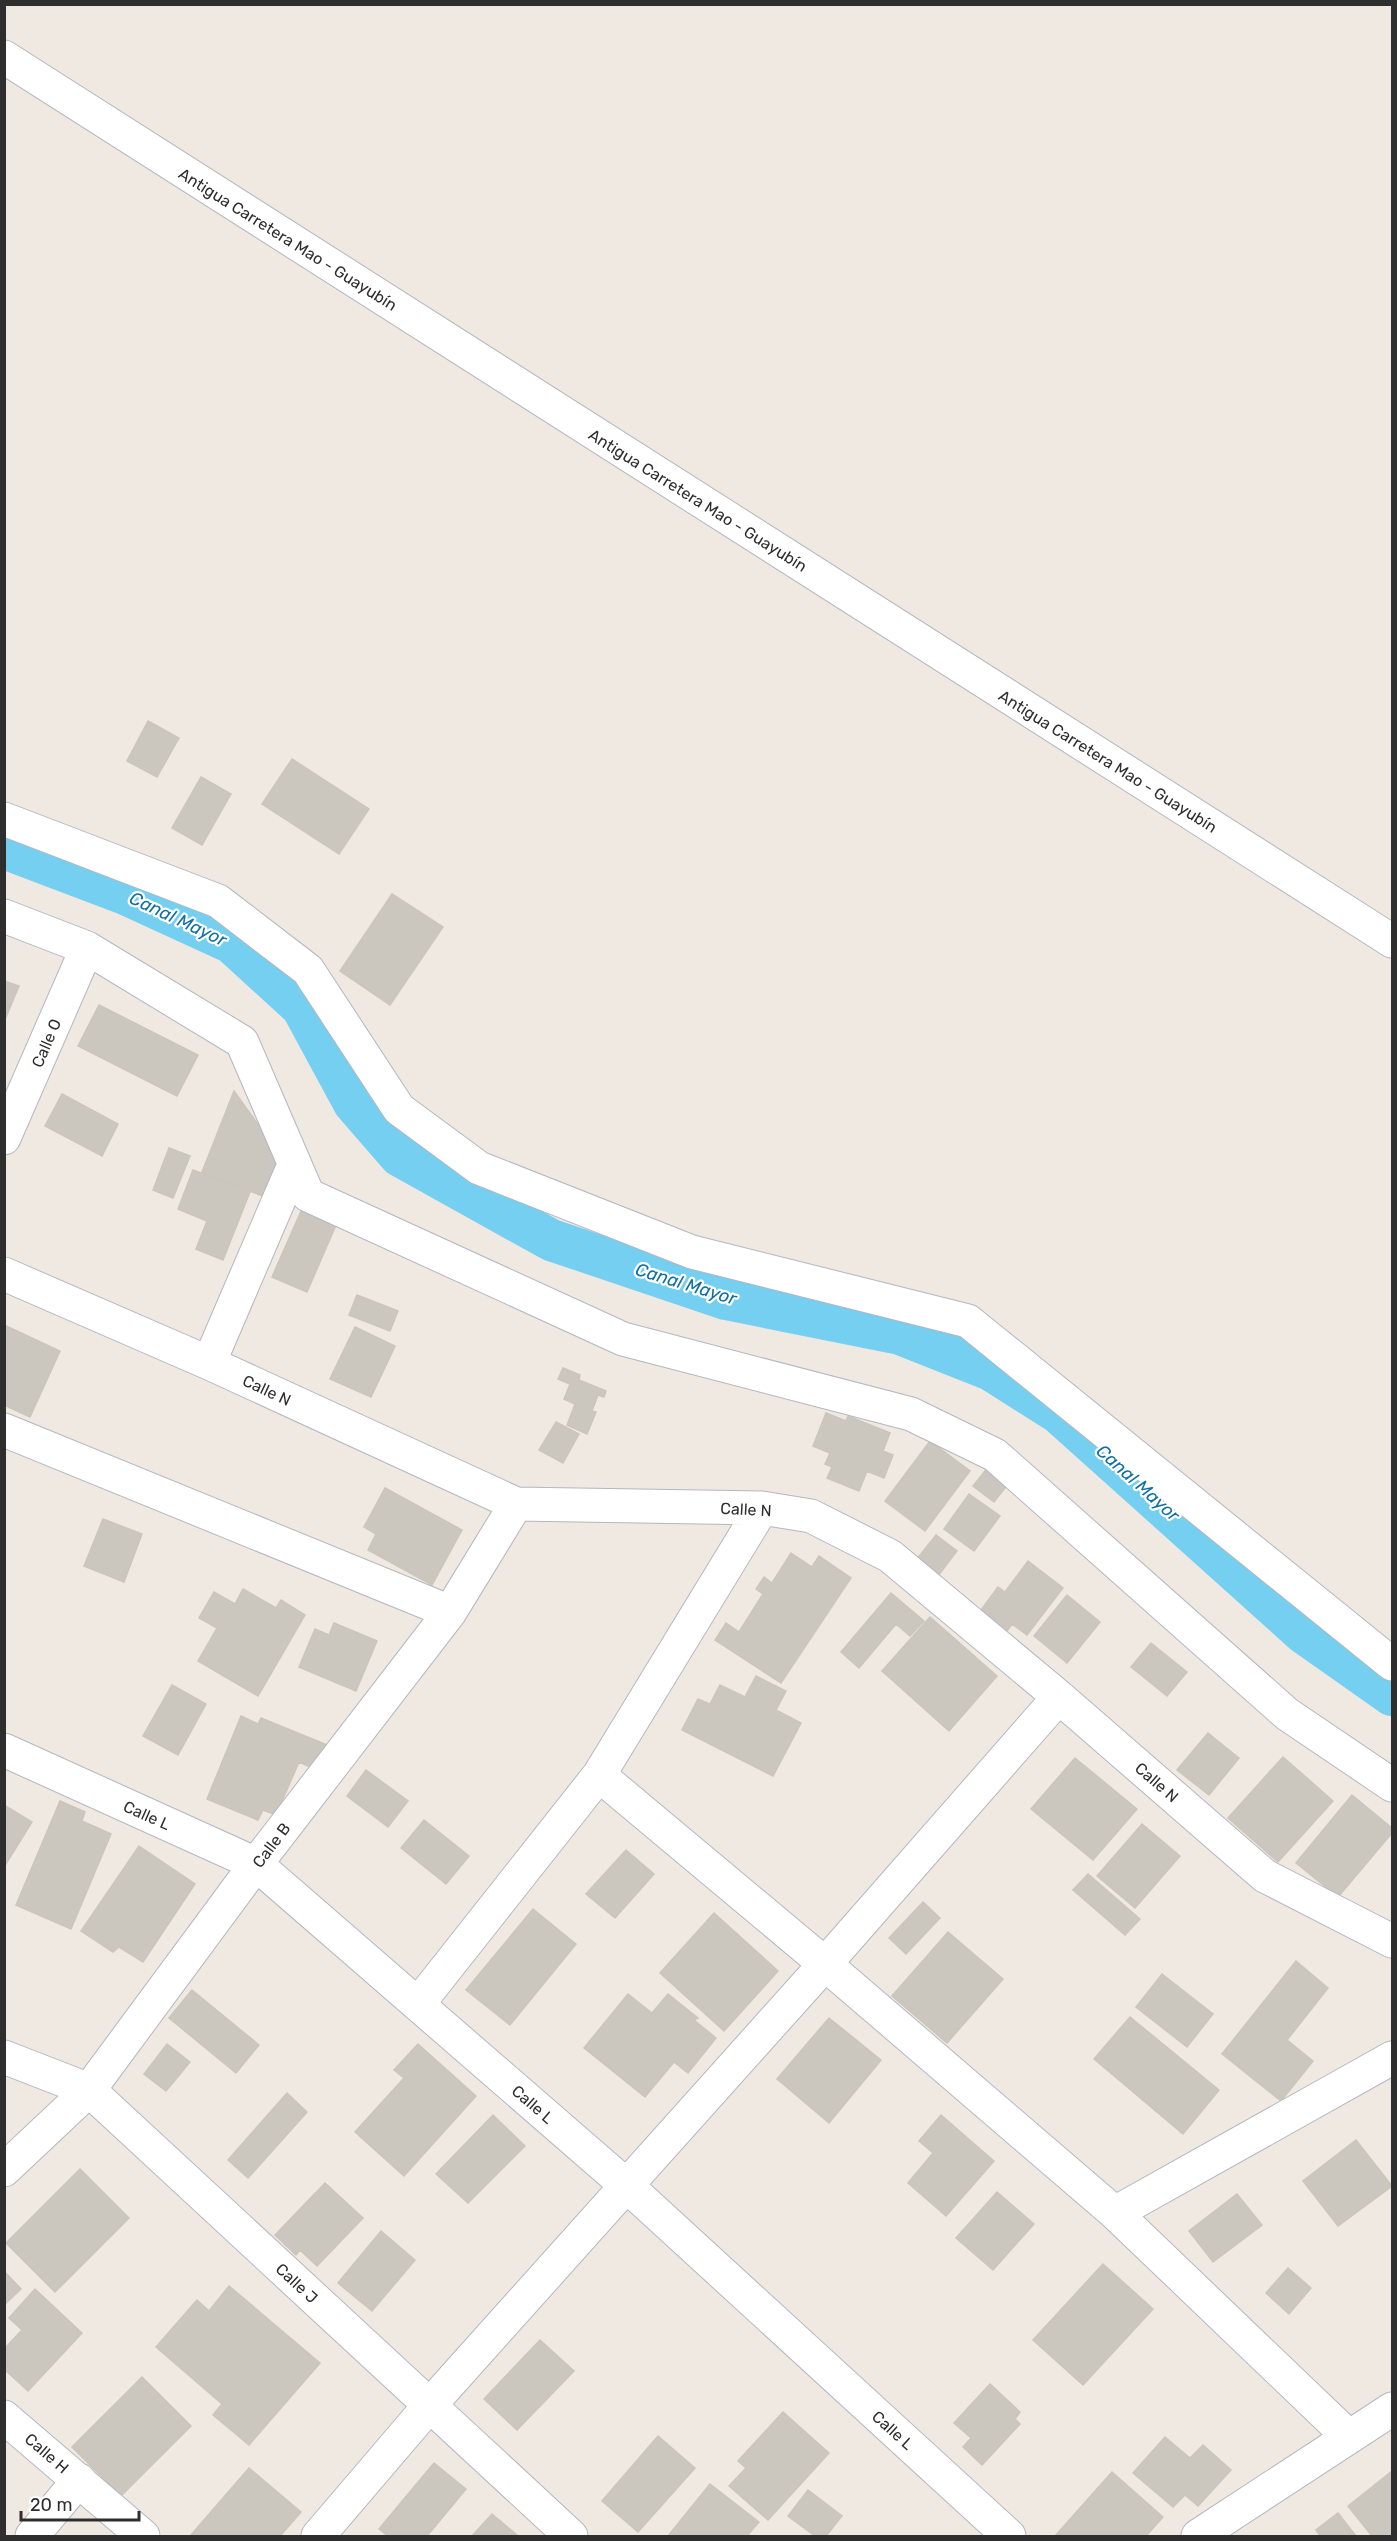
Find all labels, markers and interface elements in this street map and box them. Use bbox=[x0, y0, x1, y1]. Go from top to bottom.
street label: Antigua Carretera Mao - Guayubín bbox=[175, 164, 400, 315]
street label: Antigua Carretera Mao - Guayubín bbox=[585, 425, 810, 576]
street label: Antigua Carretera Mao - Guayubín bbox=[995, 686, 1220, 837]
water label: Canal Mayor bbox=[126, 887, 231, 952]
street label: Calle O bbox=[28, 1016, 65, 1070]
water label: Canal Mayor bbox=[633, 1258, 740, 1310]
street label: Calle N bbox=[240, 1371, 294, 1410]
water label: Canal Mayor bbox=[1092, 1440, 1185, 1527]
street label: Calle N bbox=[720, 1499, 772, 1520]
street label: Calle N bbox=[1131, 1758, 1182, 1806]
street label: Calle L bbox=[120, 1797, 173, 1834]
street label: Calle B bbox=[249, 1819, 294, 1871]
street label: Calle L bbox=[508, 2081, 557, 2128]
street label: Calle J bbox=[272, 2259, 322, 2307]
street label: Calle L bbox=[868, 2407, 917, 2454]
street label: Calle H bbox=[21, 2429, 72, 2477]
scale bar bbox=[21, 2484, 140, 2522]
text: 20 m bbox=[30, 2494, 72, 2516]

